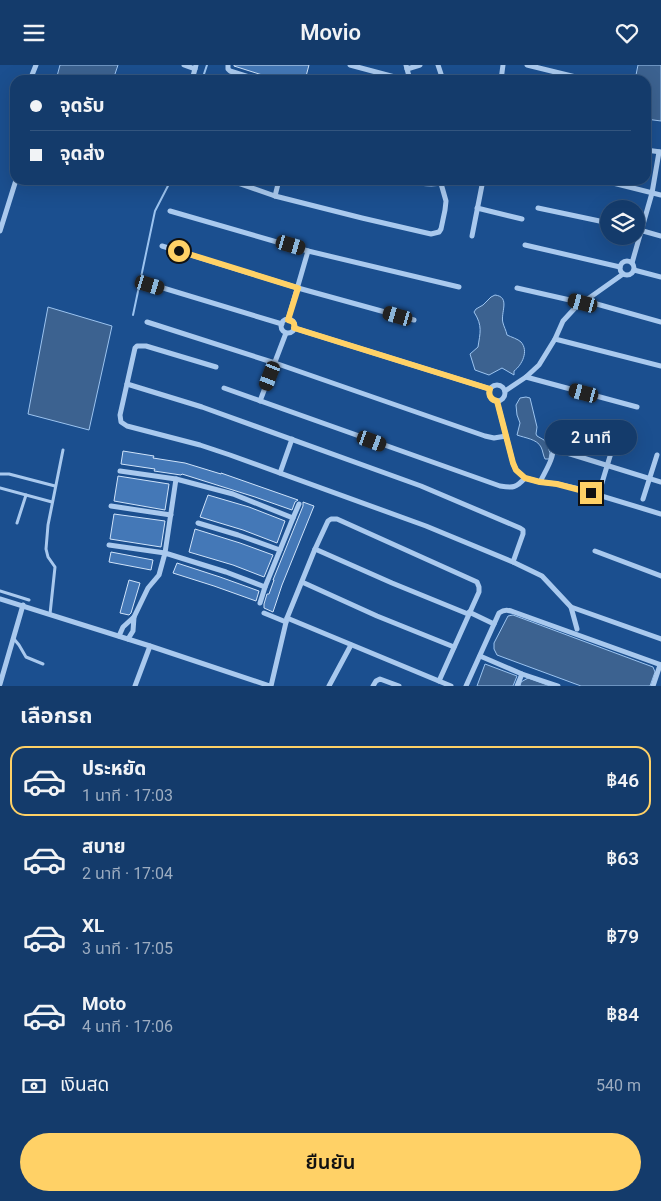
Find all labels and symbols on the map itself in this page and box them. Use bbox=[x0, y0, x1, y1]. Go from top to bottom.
car bbox=[274, 234, 307, 256]
route start bbox=[168, 240, 190, 262]
car bbox=[133, 273, 166, 297]
car bbox=[566, 292, 599, 314]
car bbox=[381, 305, 414, 327]
car bbox=[257, 359, 282, 393]
car bbox=[567, 382, 600, 404]
callout: 2 นาที bbox=[545, 421, 637, 455]
car bbox=[355, 429, 388, 453]
route end bbox=[580, 482, 602, 504]

